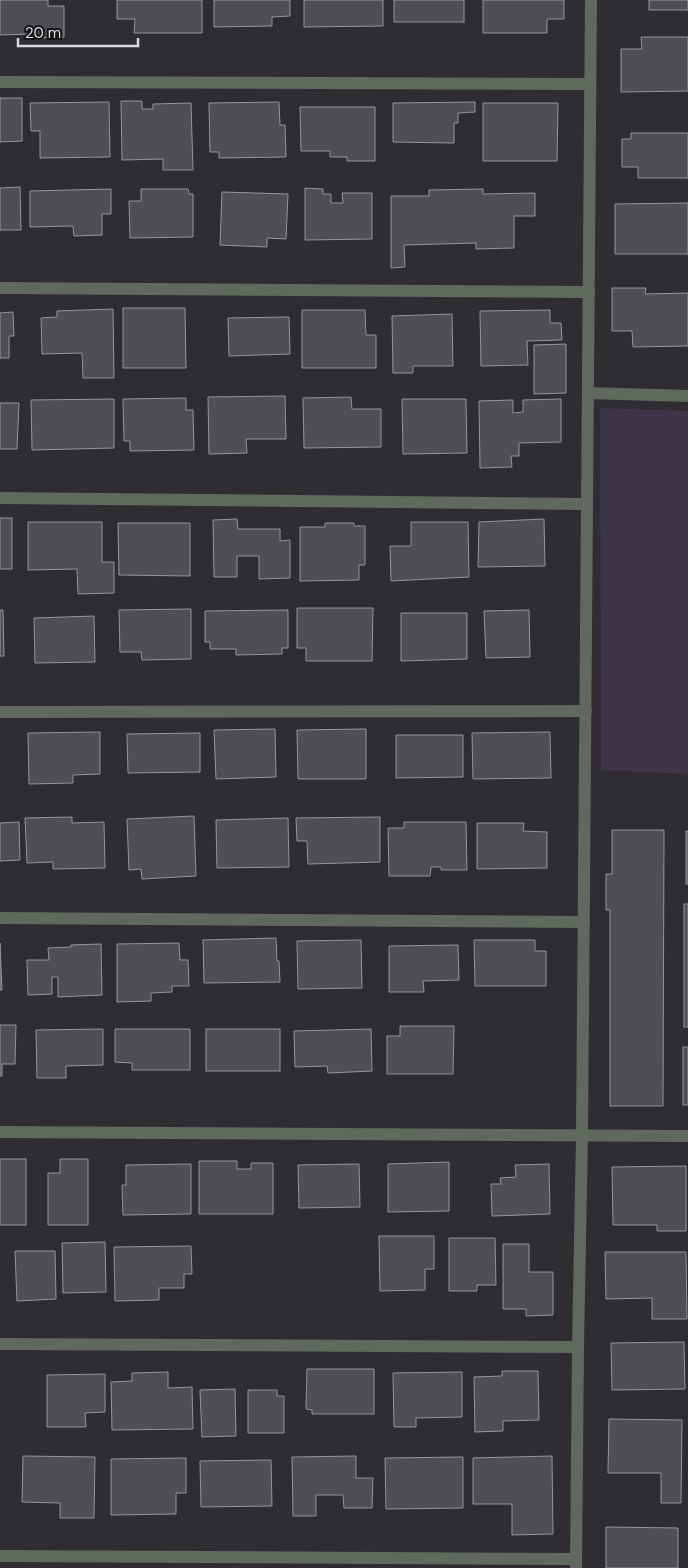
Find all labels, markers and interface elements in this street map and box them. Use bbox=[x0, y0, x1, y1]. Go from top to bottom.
scale bar bbox=[18, 15, 138, 47]
text: 20 m bbox=[25, 23, 61, 43]

